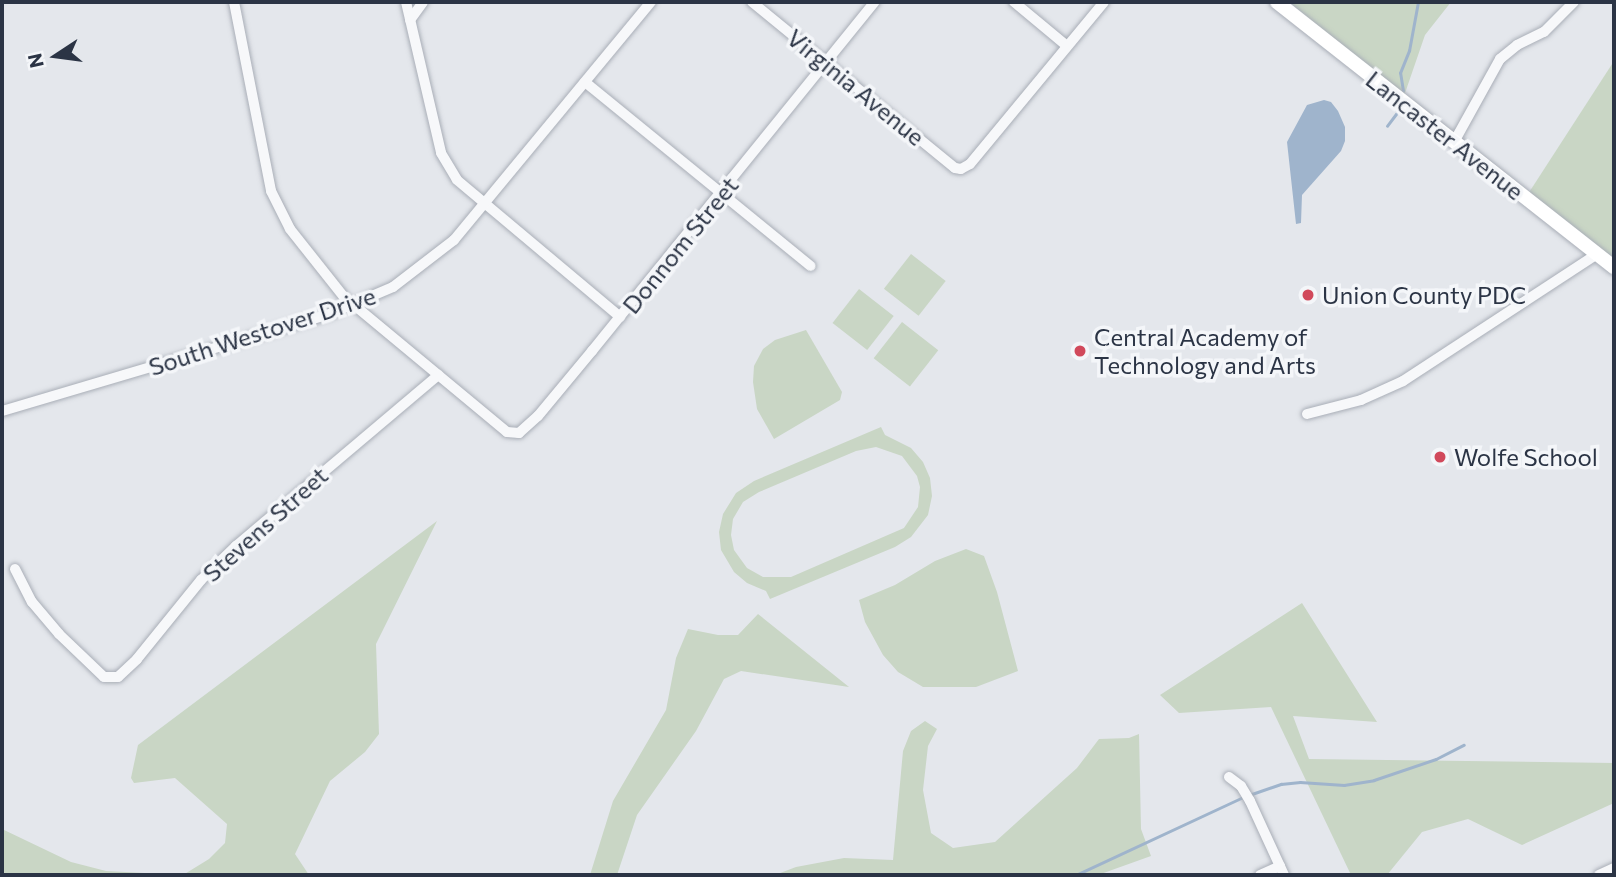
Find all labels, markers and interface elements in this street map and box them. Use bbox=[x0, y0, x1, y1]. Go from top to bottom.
north arrow bbox=[21, 21, 91, 91]
street label: Virginia Avenue bbox=[781, 23, 931, 151]
text: N bbox=[22, 51, 48, 70]
street label: Lancaster Avenue bbox=[1361, 65, 1529, 205]
street label: Donnom Street bbox=[616, 171, 744, 319]
street label: South Westover Drive bbox=[145, 281, 379, 381]
place label: Union County PDC bbox=[1322, 281, 1526, 309]
marker: Union County PDC bbox=[1300, 287, 1316, 303]
place label: Central Academy of Technology and Arts bbox=[1094, 323, 1316, 379]
marker: Central Academy of Technology and Arts bbox=[1072, 343, 1088, 359]
place label: Wolfe School bbox=[1454, 443, 1598, 471]
marker: Wolfe School bbox=[1432, 449, 1448, 465]
street label: Stevens Street bbox=[197, 461, 333, 587]

